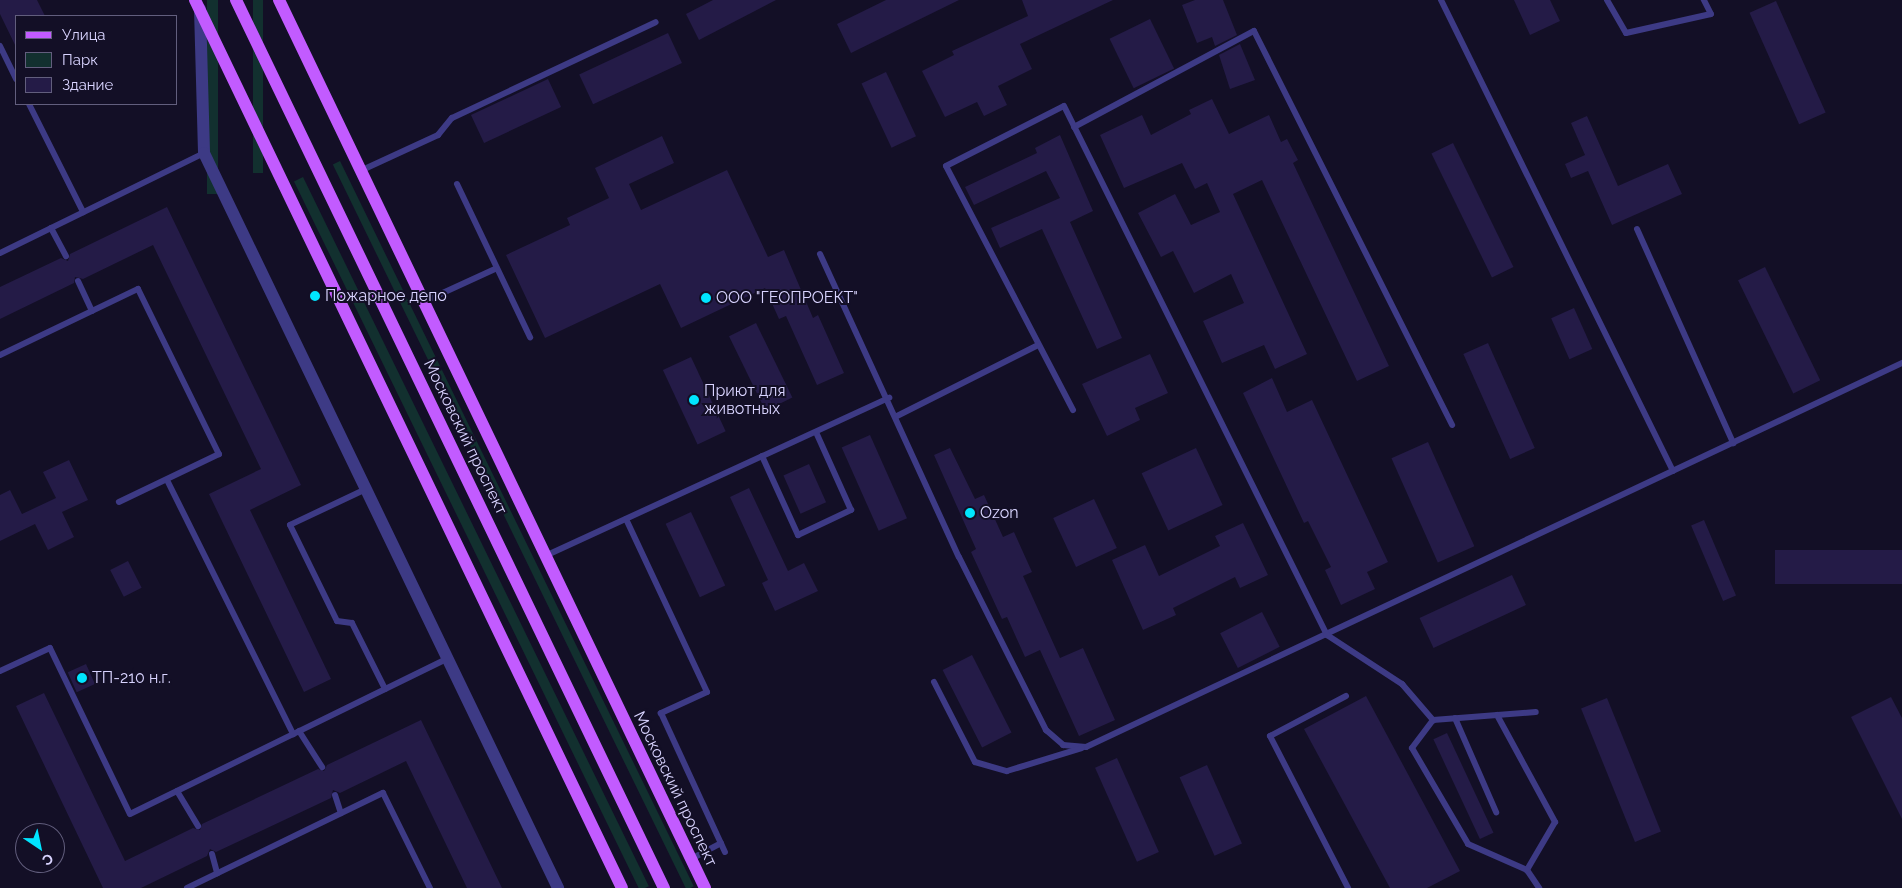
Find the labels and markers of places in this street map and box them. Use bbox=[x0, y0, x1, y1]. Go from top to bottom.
place label: Пожарное депо bbox=[325, 286, 447, 306]
place label: ООО "ГЕОПРОЕКТ" bbox=[716, 288, 858, 308]
marker: Пожарное депо bbox=[309, 290, 321, 302]
marker: ООО "ГЕОПРОЕКТ" bbox=[700, 292, 712, 304]
place label: Приют для животных bbox=[704, 381, 786, 419]
marker: Приют для животных bbox=[688, 394, 700, 406]
place label: Ozon bbox=[980, 503, 1019, 523]
marker: Ozon bbox=[964, 507, 976, 519]
place label: ТП-210 н.г. bbox=[92, 668, 171, 688]
marker: ТП-210 н.г. bbox=[76, 672, 88, 684]

